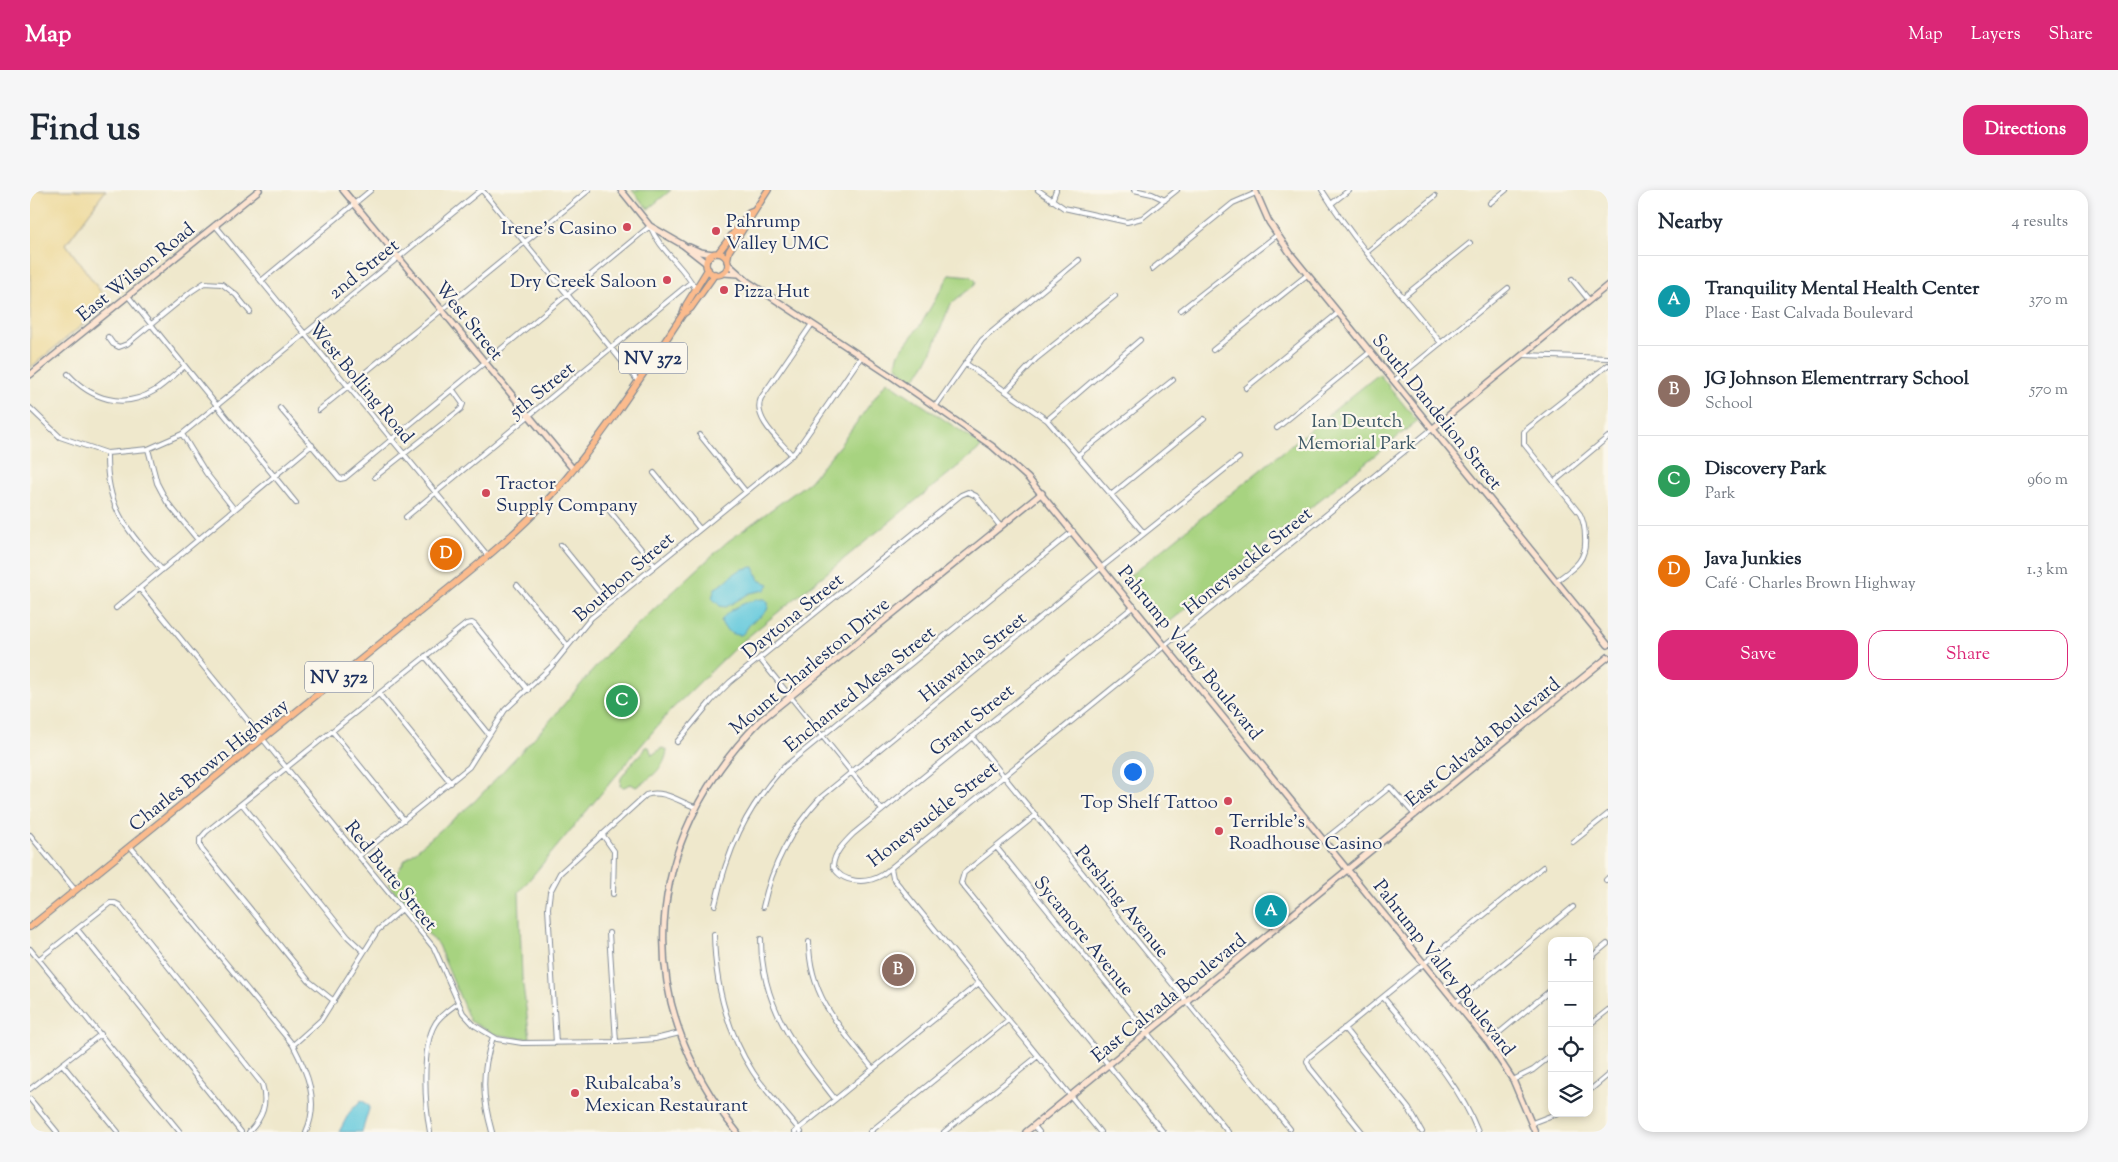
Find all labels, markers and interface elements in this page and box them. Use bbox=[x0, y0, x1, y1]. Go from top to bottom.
text: Map bbox=[25, 18, 71, 52]
text: Map bbox=[1908, 22, 1943, 48]
text: Layers bbox=[1971, 22, 2021, 48]
text: Share bbox=[2049, 22, 2093, 48]
text: Find us bbox=[30, 105, 140, 156]
button: Directions bbox=[1963, 105, 2088, 155]
text: Nearby bbox=[1658, 208, 1723, 238]
place label: Pahrump Valley UMC bbox=[726, 209, 829, 258]
text: 4 results bbox=[2012, 211, 2068, 234]
place label: Irene's Casino bbox=[501, 216, 617, 243]
street label: East Wilson Road bbox=[72, 217, 202, 329]
marker: Irene's Casino bbox=[621, 221, 633, 233]
marker: Pahrump Valley UMC bbox=[710, 225, 722, 237]
street label: 2nd Street bbox=[324, 233, 406, 307]
place label: Dry Creek Saloon bbox=[510, 269, 657, 296]
marker: Dry Creek Saloon bbox=[661, 274, 673, 286]
street label: West Street bbox=[428, 276, 509, 367]
text: Tranquility Mental Health Center bbox=[1705, 276, 1979, 303]
place label: Pizza Hut bbox=[734, 279, 810, 306]
marker: Pizza Hut bbox=[718, 284, 730, 296]
text: A bbox=[1668, 289, 1681, 312]
text: 370 m bbox=[2029, 289, 2068, 312]
text: Place · East Calvada Boulevard bbox=[1705, 303, 1913, 326]
street label: West Bolling Road bbox=[301, 317, 419, 450]
street label: South Dandelion Street bbox=[1365, 329, 1508, 497]
road number: NV 372 bbox=[619, 342, 687, 374]
street label: 5th Street bbox=[503, 356, 581, 426]
text: JG Johnson Elementrrary School bbox=[1705, 366, 1969, 393]
text: B bbox=[1669, 379, 1679, 402]
text: 570 m bbox=[2030, 379, 2068, 402]
text: School bbox=[1705, 393, 1753, 416]
park label: Ian Deutch Memorial Park bbox=[1298, 409, 1417, 458]
text: Discovery Park bbox=[1705, 456, 1827, 483]
text: C bbox=[1668, 469, 1680, 492]
text: 960 m bbox=[2027, 469, 2068, 492]
place label: Tractor Supply Company bbox=[496, 471, 638, 520]
text: Park bbox=[1705, 483, 1736, 506]
marker: Tractor Supply Company bbox=[480, 487, 492, 499]
street label: Honeysuckle Street bbox=[1178, 501, 1319, 622]
street label: Bourbon Street bbox=[568, 526, 681, 629]
pin: D bbox=[430, 535, 462, 573]
text: Java Junkies bbox=[1705, 546, 1801, 573]
text: D bbox=[1668, 559, 1680, 582]
text: 1.3 km bbox=[2027, 559, 2068, 582]
street label: Pahrump Valley Boulevard bbox=[1110, 561, 1268, 747]
street label: Daytona Street bbox=[737, 567, 850, 666]
text: Café · Charles Brown Highway bbox=[1705, 573, 1916, 596]
street label: Mount Charleston Drive bbox=[725, 592, 897, 742]
street label: Hiawatha Street bbox=[914, 606, 1033, 710]
street label: Enchanted Mesa Street bbox=[779, 620, 942, 759]
button: Save bbox=[1658, 630, 1858, 680]
button: Share bbox=[1868, 630, 2068, 680]
road number: NV 372 bbox=[305, 662, 373, 692]
street label: East Calvada Boulevard bbox=[1400, 672, 1567, 814]
street label: Grant Street bbox=[924, 678, 1021, 764]
pin: C bbox=[606, 682, 638, 720]
street label: Charles Brown Highway bbox=[124, 693, 296, 839]
street label: Honeysuckle Street bbox=[863, 755, 1005, 875]
your location bbox=[1120, 759, 1146, 785]
place label: Top Shelf Tattoo bbox=[1081, 790, 1218, 817]
marker: Top Shelf Tattoo bbox=[1222, 795, 1234, 807]
place label: Terrible's Roadhouse Casino bbox=[1229, 809, 1382, 858]
street label: Red Butte Street bbox=[337, 816, 443, 938]
marker: Terrible's Roadhouse Casino bbox=[1213, 825, 1225, 837]
street label: Pershing Avenue bbox=[1067, 841, 1175, 965]
street label: Sycamore Avenue bbox=[1026, 871, 1140, 1002]
street label: Pahrump Valley Boulevard bbox=[1366, 875, 1521, 1063]
pin: A bbox=[1255, 892, 1287, 930]
street label: East Calvada Boulevard bbox=[1086, 928, 1253, 1070]
map controls bbox=[1548, 937, 1593, 1117]
button: + bbox=[1548, 937, 1593, 982]
pin: B bbox=[882, 951, 914, 989]
button: − bbox=[1548, 982, 1593, 1027]
button: locate bbox=[1548, 1027, 1593, 1072]
place label: Rubalcaba's Mexican Restaurant bbox=[585, 1071, 748, 1120]
button: layers bbox=[1548, 1072, 1593, 1117]
marker: Rubalcaba's Mexican Restaurant bbox=[569, 1087, 581, 1099]

